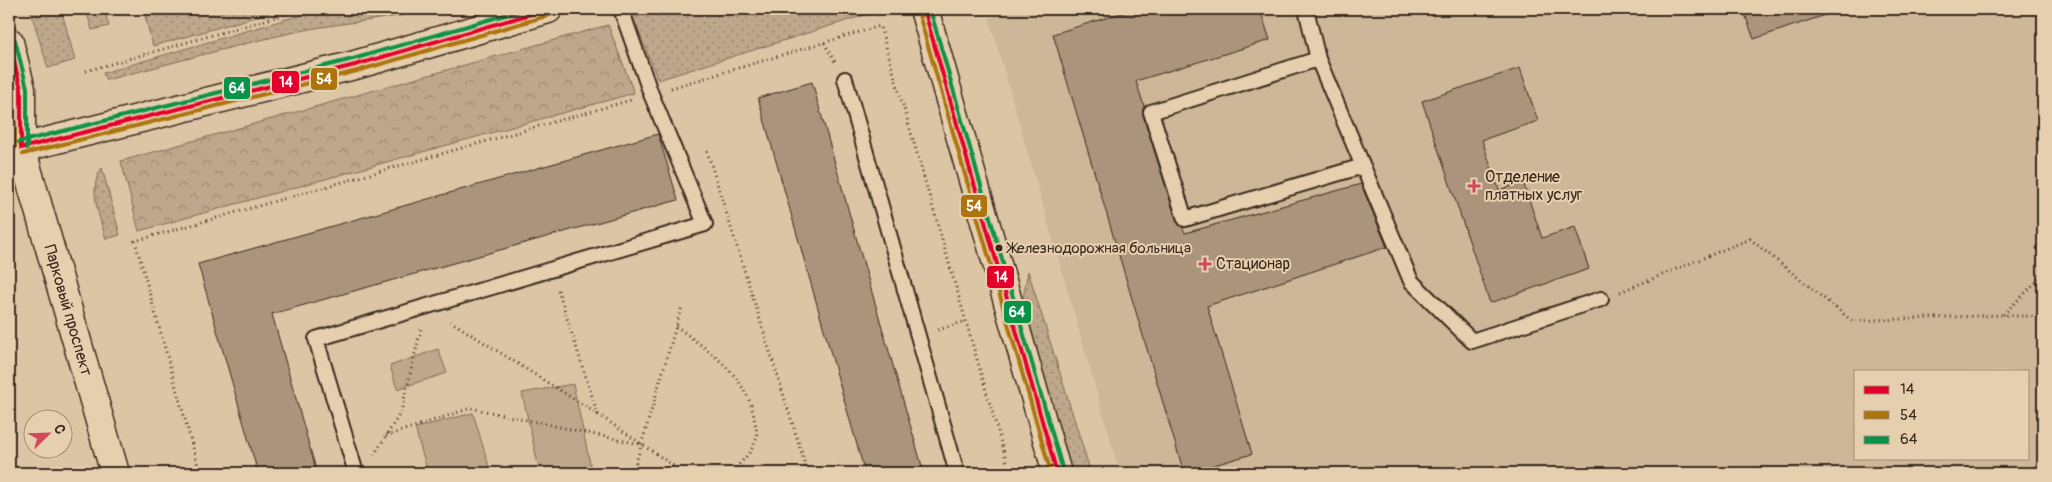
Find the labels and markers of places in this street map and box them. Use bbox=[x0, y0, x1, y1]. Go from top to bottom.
place label: Отделение платных услуг bbox=[1485, 167, 1583, 205]
marker: Отделение платных услуг bbox=[1467, 179, 1481, 193]
place label: Железнодорожная больница bbox=[1006, 239, 1191, 258]
marker: Железнодорожная больница bbox=[994, 243, 1004, 253]
place label: Стационар bbox=[1216, 254, 1290, 274]
marker: Стационар bbox=[1198, 257, 1212, 271]

